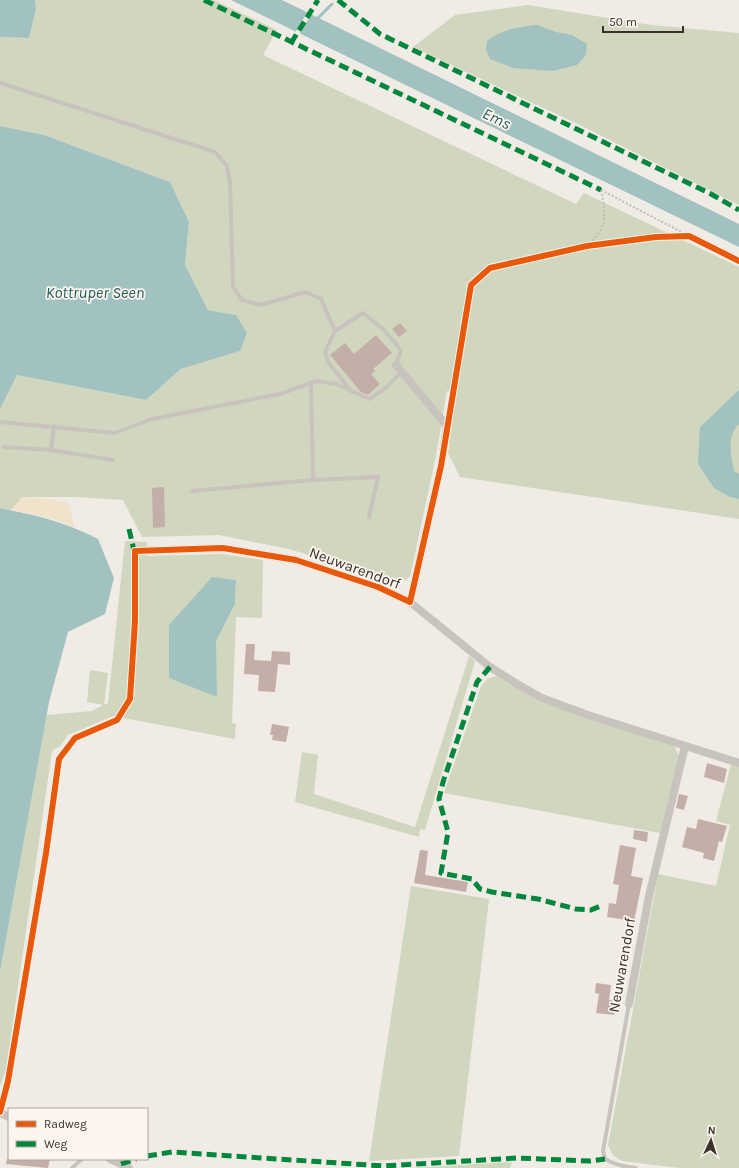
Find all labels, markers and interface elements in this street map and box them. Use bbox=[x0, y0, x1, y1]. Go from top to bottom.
scale bar bbox=[603, 8, 683, 34]
text: 50 m bbox=[609, 15, 637, 29]
water label: Ems bbox=[480, 104, 514, 134]
water label: Kottruper Seen bbox=[46, 283, 144, 302]
street label: Neuwarendorf bbox=[307, 543, 404, 593]
street label: Neuwarendorf bbox=[605, 915, 639, 1014]
legend bbox=[8, 1108, 148, 1160]
text: Radweg bbox=[44, 1117, 87, 1131]
north arrow bbox=[691, 1120, 731, 1160]
text: N bbox=[707, 1124, 716, 1137]
text: Weg bbox=[44, 1137, 68, 1151]

